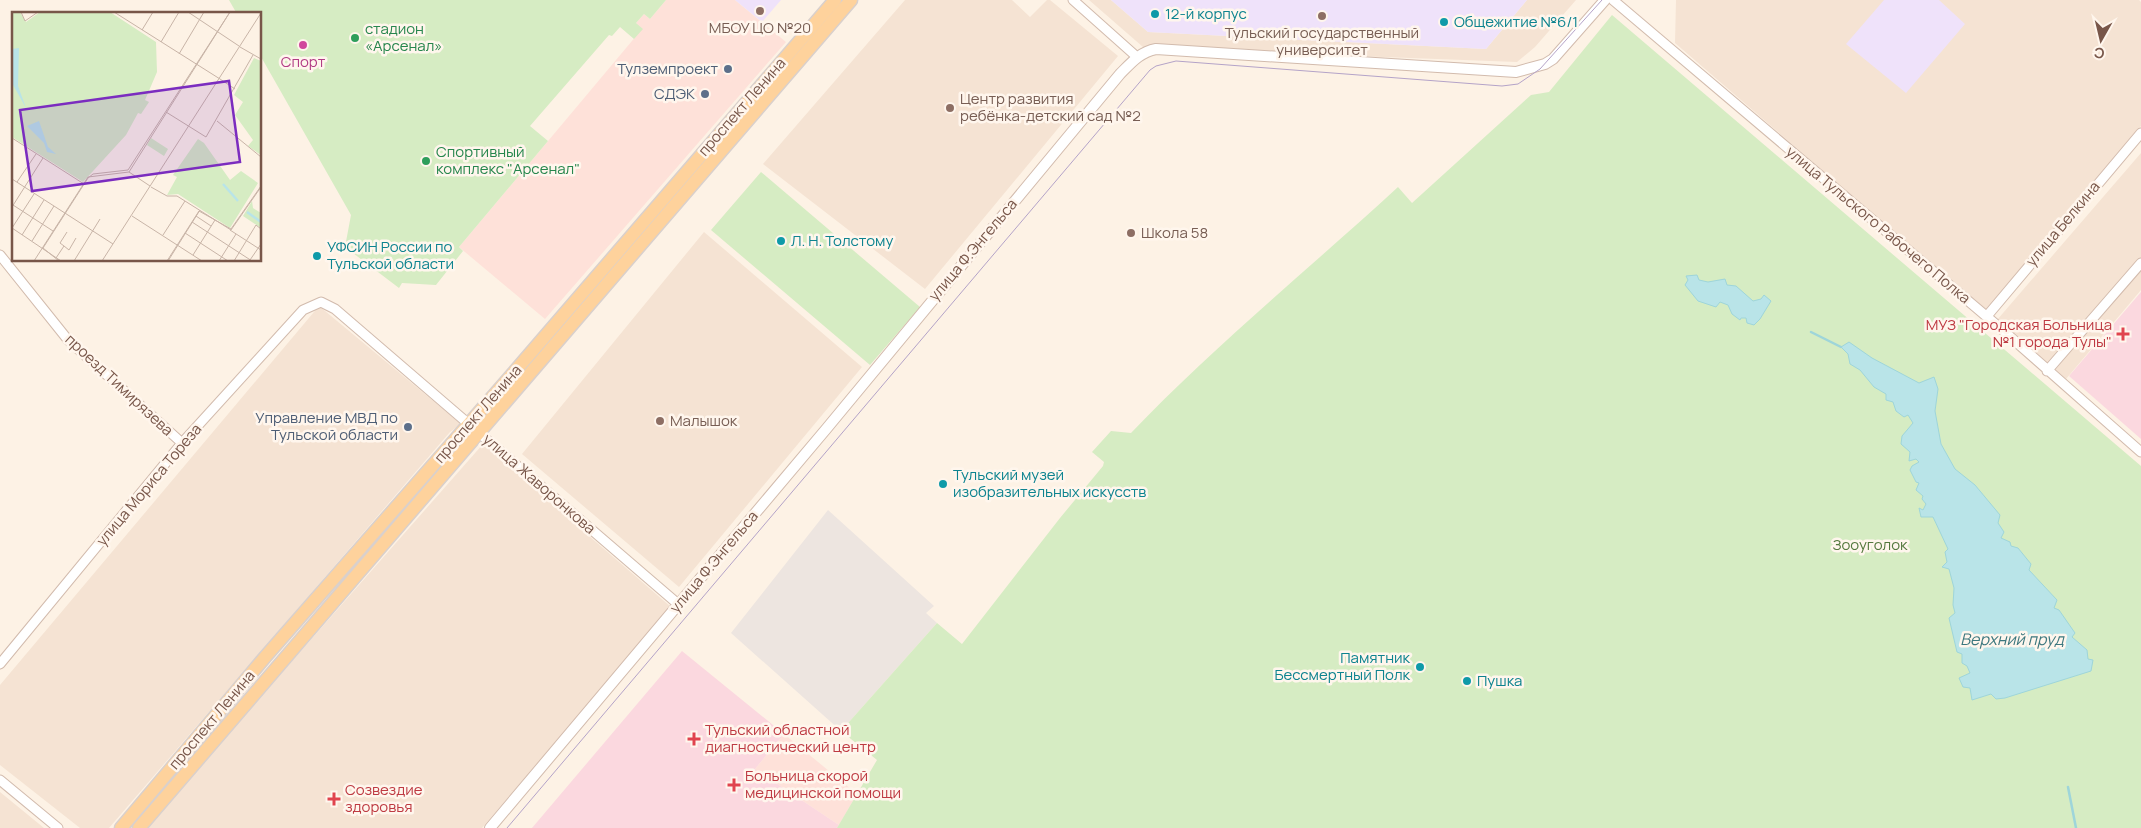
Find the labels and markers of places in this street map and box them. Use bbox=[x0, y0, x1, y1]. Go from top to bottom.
place label: 12-й корпус bbox=[1165, 3, 1247, 24]
marker: МБОУ ЦО №20 bbox=[754, 5, 766, 17]
marker: 12-й корпус bbox=[1149, 8, 1161, 20]
marker: Тульский государственный университет bbox=[1316, 10, 1328, 22]
place label: Общежитие №6/1 bbox=[1454, 11, 1578, 32]
marker: Общежитие №6/1 bbox=[1438, 16, 1450, 28]
place label: МБОУ ЦО №20 bbox=[709, 17, 811, 38]
place label: стадион «Арсенал» bbox=[365, 18, 442, 56]
place label: Тульский государственный университет bbox=[1225, 22, 1419, 60]
marker: стадион «Арсенал» bbox=[349, 32, 361, 44]
marker: Спорт bbox=[297, 39, 309, 51]
place label: Спорт bbox=[281, 51, 326, 72]
place label: Тулземпроект bbox=[617, 58, 718, 79]
marker: Тулземпроект bbox=[722, 63, 734, 75]
place label: СДЭК bbox=[654, 83, 695, 104]
marker: СДЭК bbox=[699, 88, 711, 100]
place label: Центр развития ребёнка-детский сад №2 bbox=[960, 88, 1141, 126]
marker: Центр развития ребёнка-детский сад №2 bbox=[944, 102, 956, 114]
place label: Спортивный комплекс "Арсенал" bbox=[436, 141, 580, 179]
marker: Спортивный комплекс "Арсенал" bbox=[420, 155, 432, 167]
place label: Школа 58 bbox=[1141, 222, 1208, 243]
marker: Школа 58 bbox=[1125, 227, 1137, 239]
place label: Л. Н. Толстому bbox=[791, 230, 893, 251]
marker: Л. Н. Толстому bbox=[775, 235, 787, 247]
place label: УФСИН России по Тульской области bbox=[327, 236, 454, 274]
marker: УФСИН России по Тульской области bbox=[311, 250, 323, 262]
place label: МУЗ "Городская Больница №1 города Тулы" bbox=[1926, 314, 2112, 352]
marker: МУЗ "Городская Больница №1 города Тулы" bbox=[2116, 327, 2130, 341]
place label: Управление МВД по Тульской области bbox=[255, 407, 398, 445]
place label: Малышок bbox=[670, 410, 738, 431]
marker: Малышок bbox=[654, 415, 666, 427]
marker: Управление МВД по Тульской области bbox=[402, 421, 414, 433]
place label: Тульский музей изобразительных искусств bbox=[953, 464, 1146, 502]
marker: Тульский музей изобразительных искусств bbox=[937, 478, 949, 490]
place label: Памятник Бессмертный Полк bbox=[1274, 647, 1411, 685]
marker: Памятник Бессмертный Полк bbox=[1414, 661, 1426, 673]
place label: Пушка bbox=[1477, 670, 1522, 691]
marker: Пушка bbox=[1461, 675, 1473, 687]
place label: Тульский областной диагностический центр bbox=[705, 719, 876, 757]
marker: Тульский областной диагностический центр bbox=[687, 732, 701, 746]
place label: Больница скорой медицинской помощи bbox=[745, 765, 901, 803]
marker: Больница скорой медицинской помощи bbox=[727, 778, 741, 792]
place label: Созвездие здоровья bbox=[345, 779, 423, 817]
marker: Созвездие здоровья bbox=[327, 792, 341, 806]

